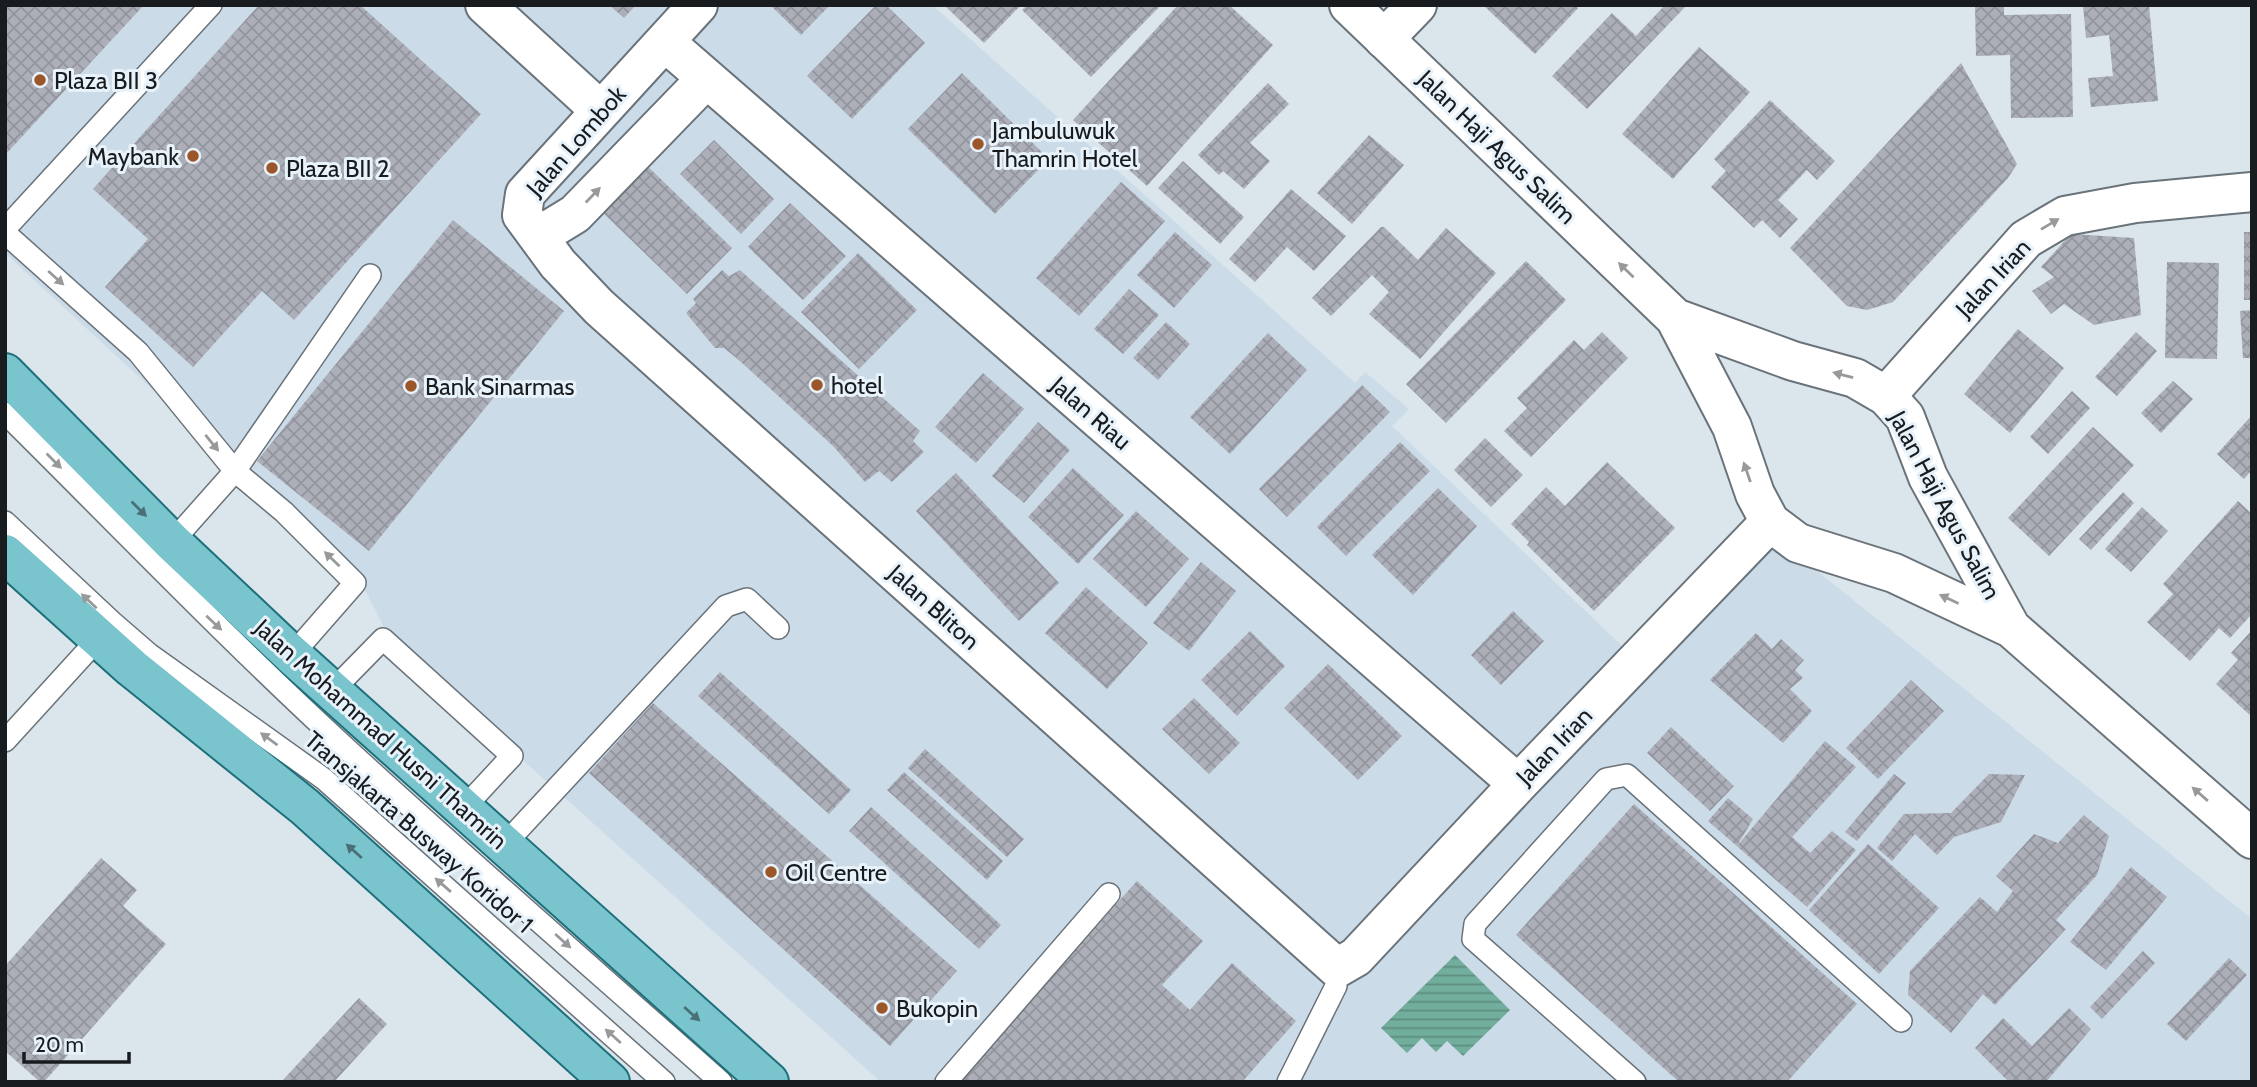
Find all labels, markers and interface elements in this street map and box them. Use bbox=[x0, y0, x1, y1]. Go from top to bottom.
street label: Jalan Haji Agus Salim bbox=[1411, 63, 1582, 230]
place label: Plaza BII 3 bbox=[54, 66, 158, 95]
marker: Plaza BII 3 bbox=[32, 72, 48, 88]
street label: Jalan Lombok bbox=[520, 80, 632, 203]
place label: Jambuluwuk Thamrin Hotel bbox=[991, 116, 1138, 173]
marker: Jambuluwuk Thamrin Hotel bbox=[970, 136, 986, 152]
place label: Maybank bbox=[87, 142, 179, 171]
marker: Maybank bbox=[185, 148, 201, 164]
place label: Plaza BII 2 bbox=[286, 154, 390, 183]
marker: Plaza BII 2 bbox=[264, 160, 280, 176]
one-way arrow bbox=[585, 187, 601, 204]
one-way arrow bbox=[2040, 218, 2060, 231]
street label: Jalan Irian bbox=[1949, 233, 2037, 324]
one-way arrow bbox=[1618, 263, 1635, 279]
one-way arrow bbox=[47, 270, 64, 286]
one-way arrow bbox=[1832, 369, 1853, 379]
street label: Jalan Riau bbox=[1044, 370, 1137, 456]
place label: hotel bbox=[831, 371, 883, 400]
place label: Bank Sinarmas bbox=[425, 372, 574, 401]
marker: hotel bbox=[809, 377, 825, 393]
marker: Bank Sinarmas bbox=[403, 378, 419, 394]
street label: Jalan Haji Agus Salim bbox=[1883, 405, 2007, 604]
one-way arrow bbox=[205, 433, 220, 451]
one-way arrow bbox=[45, 453, 62, 470]
one-way arrow bbox=[1741, 461, 1752, 482]
one-way arrow bbox=[131, 500, 147, 517]
one-way arrow bbox=[324, 552, 341, 568]
street label: Jalan Bliton bbox=[882, 558, 986, 656]
one-way arrow bbox=[81, 593, 98, 609]
one-way arrow bbox=[1939, 593, 1959, 604]
street label: Jalan Mohammad Husni Thamrin bbox=[248, 612, 513, 855]
one-way arrow bbox=[205, 615, 223, 631]
street label: Jalan Irian bbox=[1509, 701, 1598, 792]
street label: Transjakarta Busway Koridor 1 bbox=[299, 725, 539, 939]
one-way arrow bbox=[260, 733, 278, 747]
one-way arrow bbox=[2192, 787, 2209, 802]
one-way arrow bbox=[345, 843, 363, 859]
place label: Oil Centre bbox=[785, 858, 887, 887]
marker: Oil Centre bbox=[763, 864, 779, 880]
one-way arrow bbox=[435, 878, 452, 893]
one-way arrow bbox=[554, 933, 571, 949]
place label: Bukopin bbox=[896, 994, 978, 1023]
marker: Bukopin bbox=[874, 1000, 890, 1016]
one-way arrow bbox=[683, 1006, 701, 1022]
scale bar bbox=[24, 1020, 130, 1064]
one-way arrow bbox=[604, 1028, 622, 1044]
text: 20 m bbox=[35, 1032, 84, 1057]

